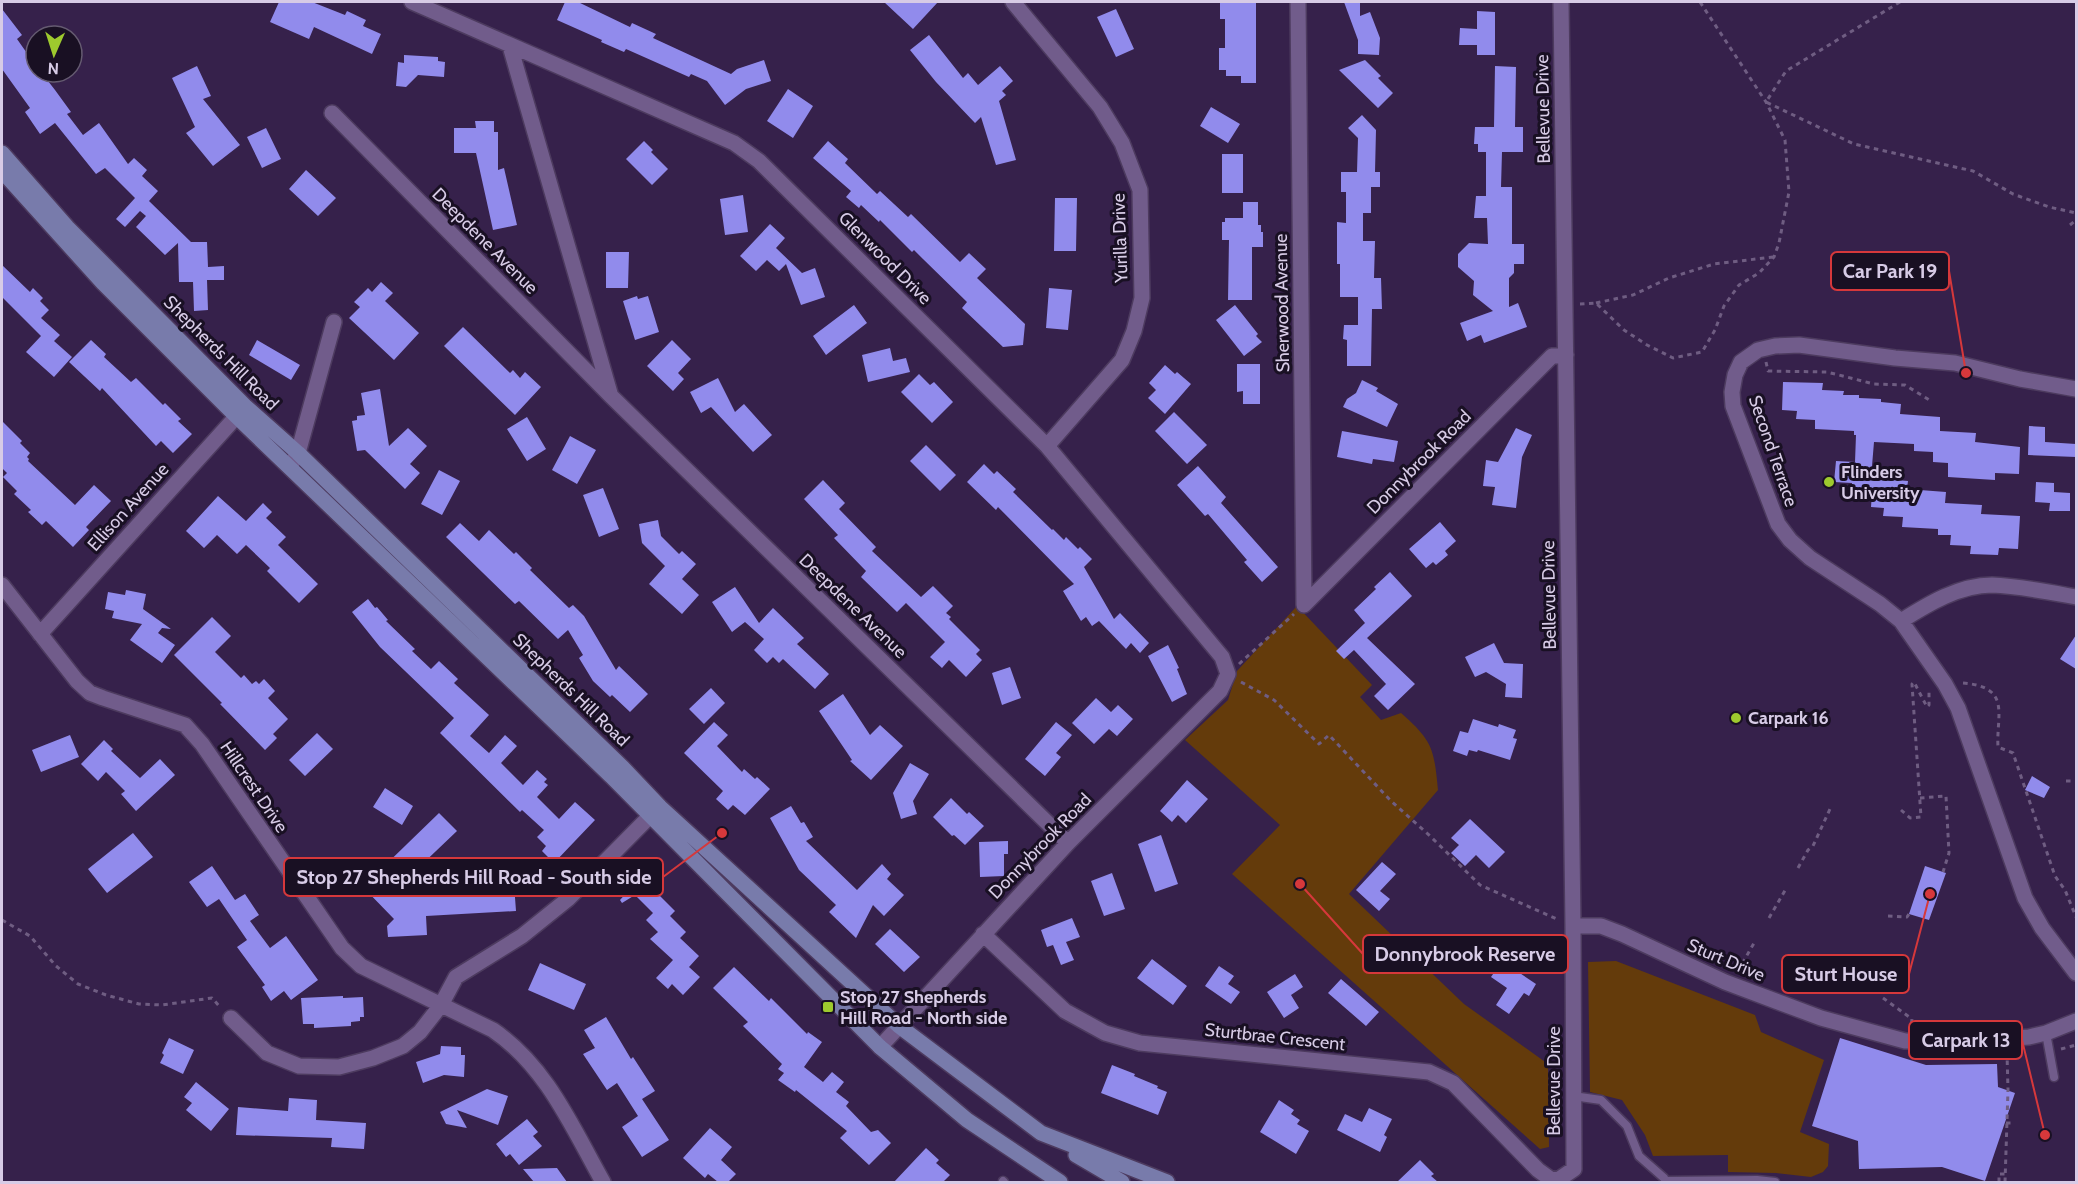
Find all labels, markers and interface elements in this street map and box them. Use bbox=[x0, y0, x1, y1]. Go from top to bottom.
north arrow bbox=[24, 24, 84, 84]
street label: Bellevue Drive bbox=[1531, 54, 1555, 164]
text: N bbox=[47, 59, 59, 78]
street label: Deepdene Avenue bbox=[427, 183, 543, 299]
street label: Yurilla Drive bbox=[1107, 193, 1133, 284]
street label: Glenwood Drive bbox=[834, 207, 936, 309]
street label: Sherwood Avenue bbox=[1270, 233, 1294, 373]
callout: Car Park 19 bbox=[1831, 252, 1949, 290]
text: Car Park 19 bbox=[1843, 259, 1937, 283]
street label: Shepherds Hill Road bbox=[159, 291, 283, 415]
street label: Second Terrace bbox=[1744, 392, 1802, 510]
street label: Donnybrook Road bbox=[1362, 405, 1476, 519]
street label: Ellison Avenue bbox=[83, 458, 173, 556]
place label: Flinders University bbox=[1841, 461, 1920, 504]
marker: Flinders University bbox=[1822, 475, 1836, 489]
street label: Bellevue Drive bbox=[1537, 540, 1561, 650]
street label: Deepdene Avenue bbox=[795, 549, 911, 663]
street label: Shepherds Hill Road bbox=[508, 629, 634, 751]
place label: Carpark 16 bbox=[1748, 707, 1829, 729]
marker: Carpark 16 bbox=[1729, 711, 1743, 725]
street label: Hillcrest Drive bbox=[215, 737, 293, 837]
street label: Donnybrook Road bbox=[984, 789, 1096, 903]
callout: Stop 27 Shepherds Hill Road - South side bbox=[284, 858, 663, 896]
text: Stop 27 Shepherds Hill Road - South side bbox=[296, 865, 652, 889]
street label: Sturt Drive bbox=[1684, 934, 1768, 986]
callout: Donnybrook Reserve bbox=[1363, 935, 1568, 973]
text: Donnybrook Reserve bbox=[1375, 942, 1555, 966]
callout: Sturt House bbox=[1782, 955, 1909, 993]
text: Sturt House bbox=[1795, 962, 1897, 986]
place label: Stop 27 Shepherds Hill Road - North side bbox=[840, 986, 1007, 1029]
marker: Stop 27 Shepherds Hill Road - North side bbox=[821, 1000, 835, 1014]
street label: Sturtbrae Crescent bbox=[1204, 1019, 1346, 1055]
callout: Carpark 13 bbox=[1909, 1021, 2022, 1059]
street label: Bellevue Drive bbox=[1543, 1026, 1565, 1136]
text: Carpark 13 bbox=[1921, 1028, 2011, 1052]

